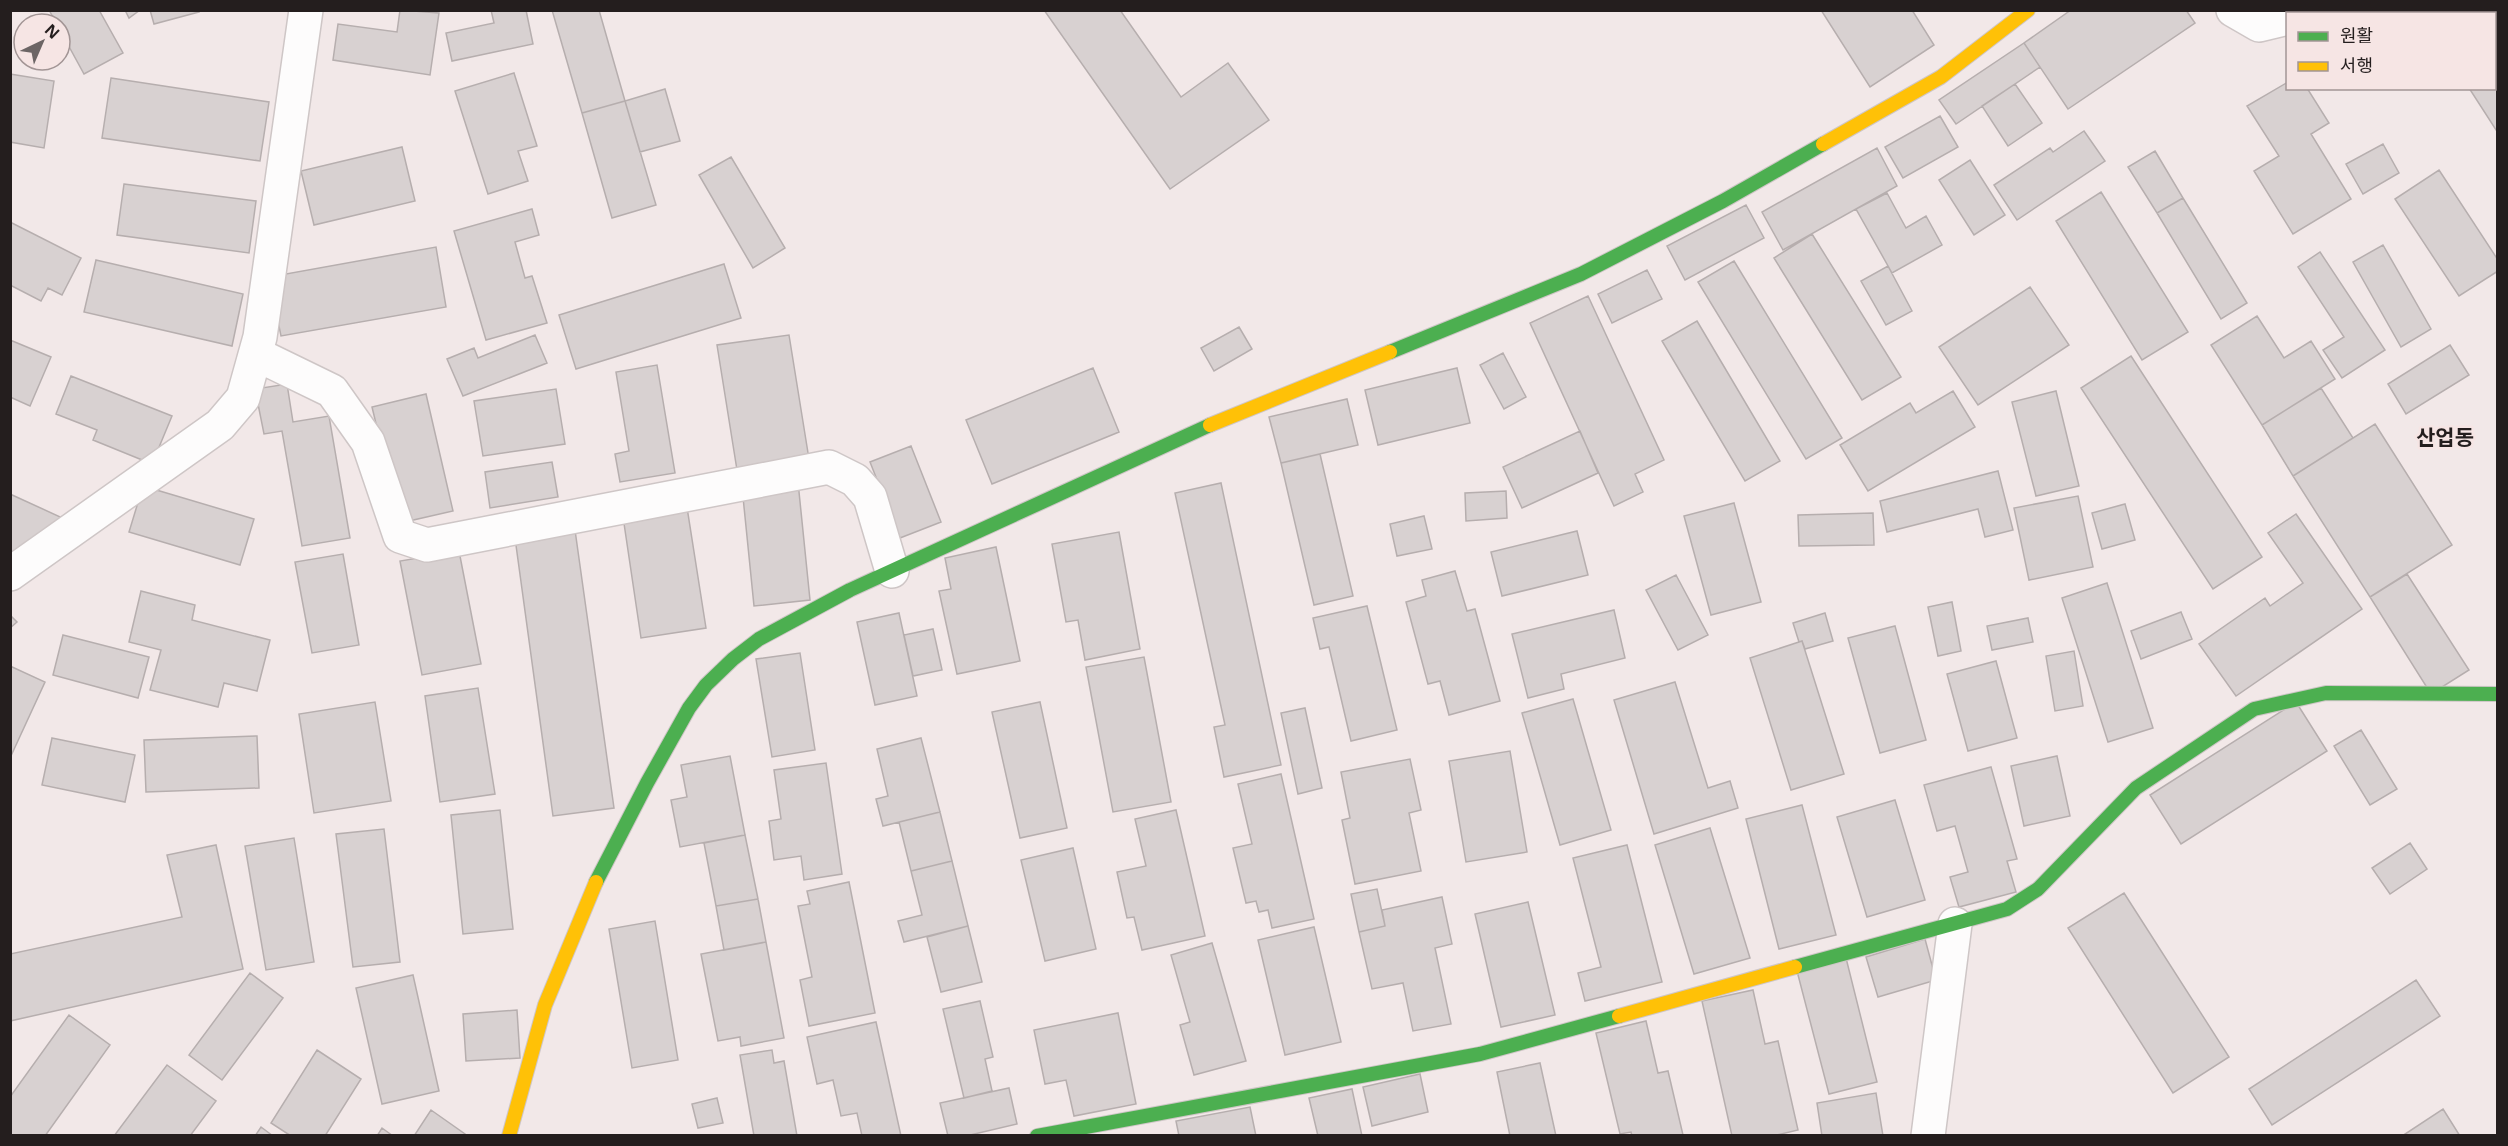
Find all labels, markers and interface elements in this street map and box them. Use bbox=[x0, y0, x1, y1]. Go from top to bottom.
north arrow bbox=[12, 12, 72, 72]
legend bbox=[2286, 12, 2496, 90]
text: N bbox=[40, 19, 65, 44]
text: 원활 bbox=[2340, 23, 2373, 47]
text: 서행 bbox=[2340, 53, 2373, 77]
district label: 산업동 bbox=[2416, 423, 2474, 451]

